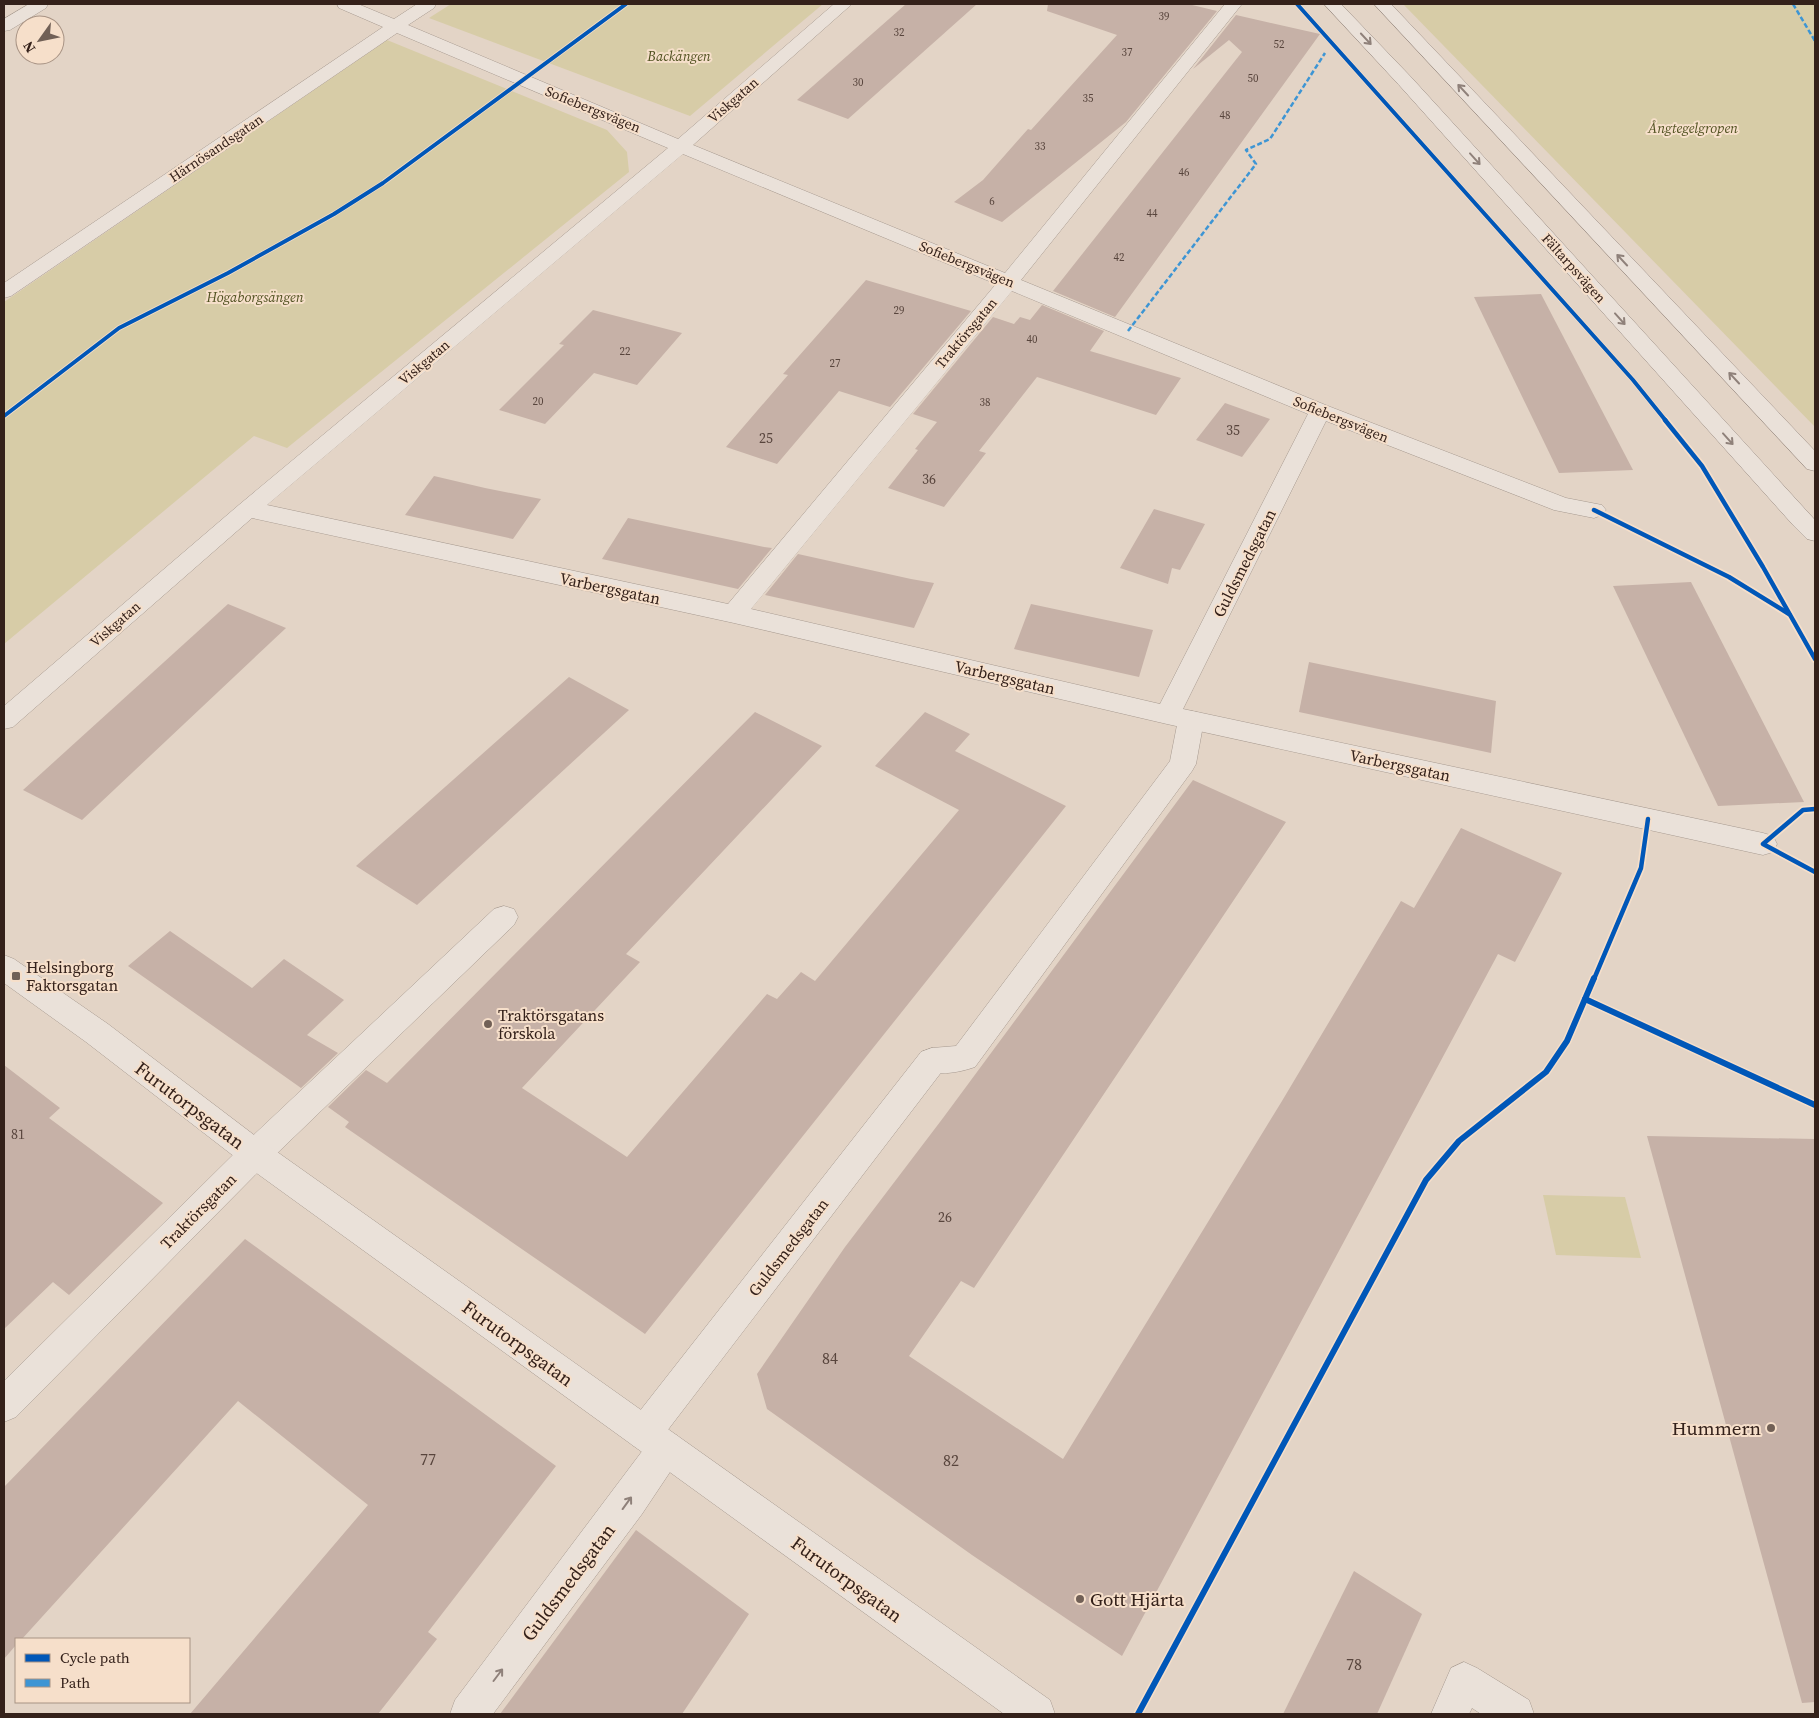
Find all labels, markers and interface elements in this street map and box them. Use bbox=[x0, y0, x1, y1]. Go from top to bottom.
house number: 39 bbox=[1159, 9, 1170, 24]
north arrow bbox=[15, 15, 65, 65]
house number: 32 bbox=[894, 25, 905, 40]
one-way arrow bbox=[1360, 33, 1372, 46]
text: N bbox=[18, 37, 40, 57]
house number: 52 bbox=[1274, 37, 1285, 52]
house number: 37 bbox=[1122, 45, 1133, 60]
park label: Backängen bbox=[646, 46, 711, 66]
house number: 50 bbox=[1248, 71, 1259, 86]
street label: Viskgatan bbox=[703, 72, 763, 128]
house number: 30 bbox=[853, 75, 864, 90]
street label: Sofiebergsvägen bbox=[542, 81, 644, 137]
one-way arrow bbox=[1457, 84, 1469, 97]
house number: 35 bbox=[1083, 91, 1094, 106]
house number: 48 bbox=[1220, 108, 1231, 123]
street label: Härnösandsgatan bbox=[165, 109, 267, 187]
park label: Ångtegelgropen bbox=[1647, 118, 1738, 138]
house number: 33 bbox=[1035, 139, 1046, 154]
one-way arrow bbox=[1470, 153, 1481, 166]
house number: 46 bbox=[1179, 165, 1190, 180]
house number: 6 bbox=[989, 194, 995, 209]
house number: 44 bbox=[1147, 206, 1158, 221]
street label: Fältarpsvägen bbox=[1537, 229, 1611, 307]
street label: Sofiebergsvägen bbox=[916, 236, 1018, 292]
house number: 42 bbox=[1114, 250, 1125, 265]
one-way arrow bbox=[1616, 253, 1628, 266]
park label: Högaborgsängen bbox=[205, 287, 304, 307]
street label: Traktörsgatan bbox=[930, 293, 1002, 373]
house number: 29 bbox=[894, 303, 905, 318]
one-way arrow bbox=[1614, 312, 1625, 325]
house number: 40 bbox=[1027, 332, 1038, 347]
street label: Viskgatan bbox=[394, 334, 454, 389]
house number: 22 bbox=[620, 344, 631, 359]
house number: 27 bbox=[830, 356, 841, 371]
one-way arrow bbox=[1728, 372, 1740, 384]
street label: Sofiebergsvägen bbox=[1290, 391, 1392, 447]
house number: 20 bbox=[533, 394, 544, 409]
house number: 38 bbox=[980, 395, 991, 410]
house number: 35 bbox=[1226, 420, 1240, 440]
house number: 25 bbox=[759, 428, 773, 448]
one-way arrow bbox=[1722, 433, 1734, 446]
house number: 36 bbox=[922, 469, 936, 489]
street label: Guldsmedsgatan bbox=[1207, 505, 1281, 621]
street label: Varbergsgatan bbox=[558, 567, 663, 609]
street label: Viskgatan bbox=[85, 596, 145, 652]
street label: Varbergsgatan bbox=[953, 655, 1058, 699]
street label: Varbergsgatan bbox=[1348, 744, 1453, 786]
place label: Helsingborg Faktorsgatan bbox=[26, 956, 118, 996]
marker: Helsingborg Faktorsgatan bbox=[10, 970, 22, 982]
place label: Traktörsgatans förskola bbox=[498, 1004, 604, 1044]
marker: Traktörsgatans förskola bbox=[482, 1018, 494, 1030]
street label: Furutorpsgatan bbox=[130, 1055, 250, 1155]
house number: 81 bbox=[11, 1124, 25, 1144]
street label: Traktörsgatan bbox=[155, 1168, 241, 1254]
street label: Guldsmedsgatan bbox=[743, 1193, 833, 1301]
house number: 26 bbox=[938, 1207, 952, 1227]
street label: Furutorpsgatan bbox=[457, 1294, 579, 1392]
house number: 84 bbox=[822, 1347, 838, 1369]
place label: Hummern bbox=[1672, 1415, 1761, 1441]
marker: Hummern bbox=[1765, 1422, 1777, 1434]
house number: 77 bbox=[420, 1448, 436, 1470]
house number: 82 bbox=[943, 1449, 959, 1471]
one-way arrow bbox=[622, 1496, 632, 1510]
street label: Guldsmedsgatan bbox=[515, 1518, 621, 1646]
street label: Furutorpsgatan bbox=[786, 1530, 908, 1628]
place label: Gott Hjärta bbox=[1090, 1586, 1185, 1612]
marker: Gott Hjärta bbox=[1074, 1593, 1086, 1605]
legend bbox=[15, 1638, 190, 1703]
text: Cycle path bbox=[60, 1647, 130, 1668]
house number: 78 bbox=[1346, 1653, 1362, 1675]
one-way arrow bbox=[493, 1669, 504, 1682]
text: Path bbox=[60, 1672, 90, 1693]

